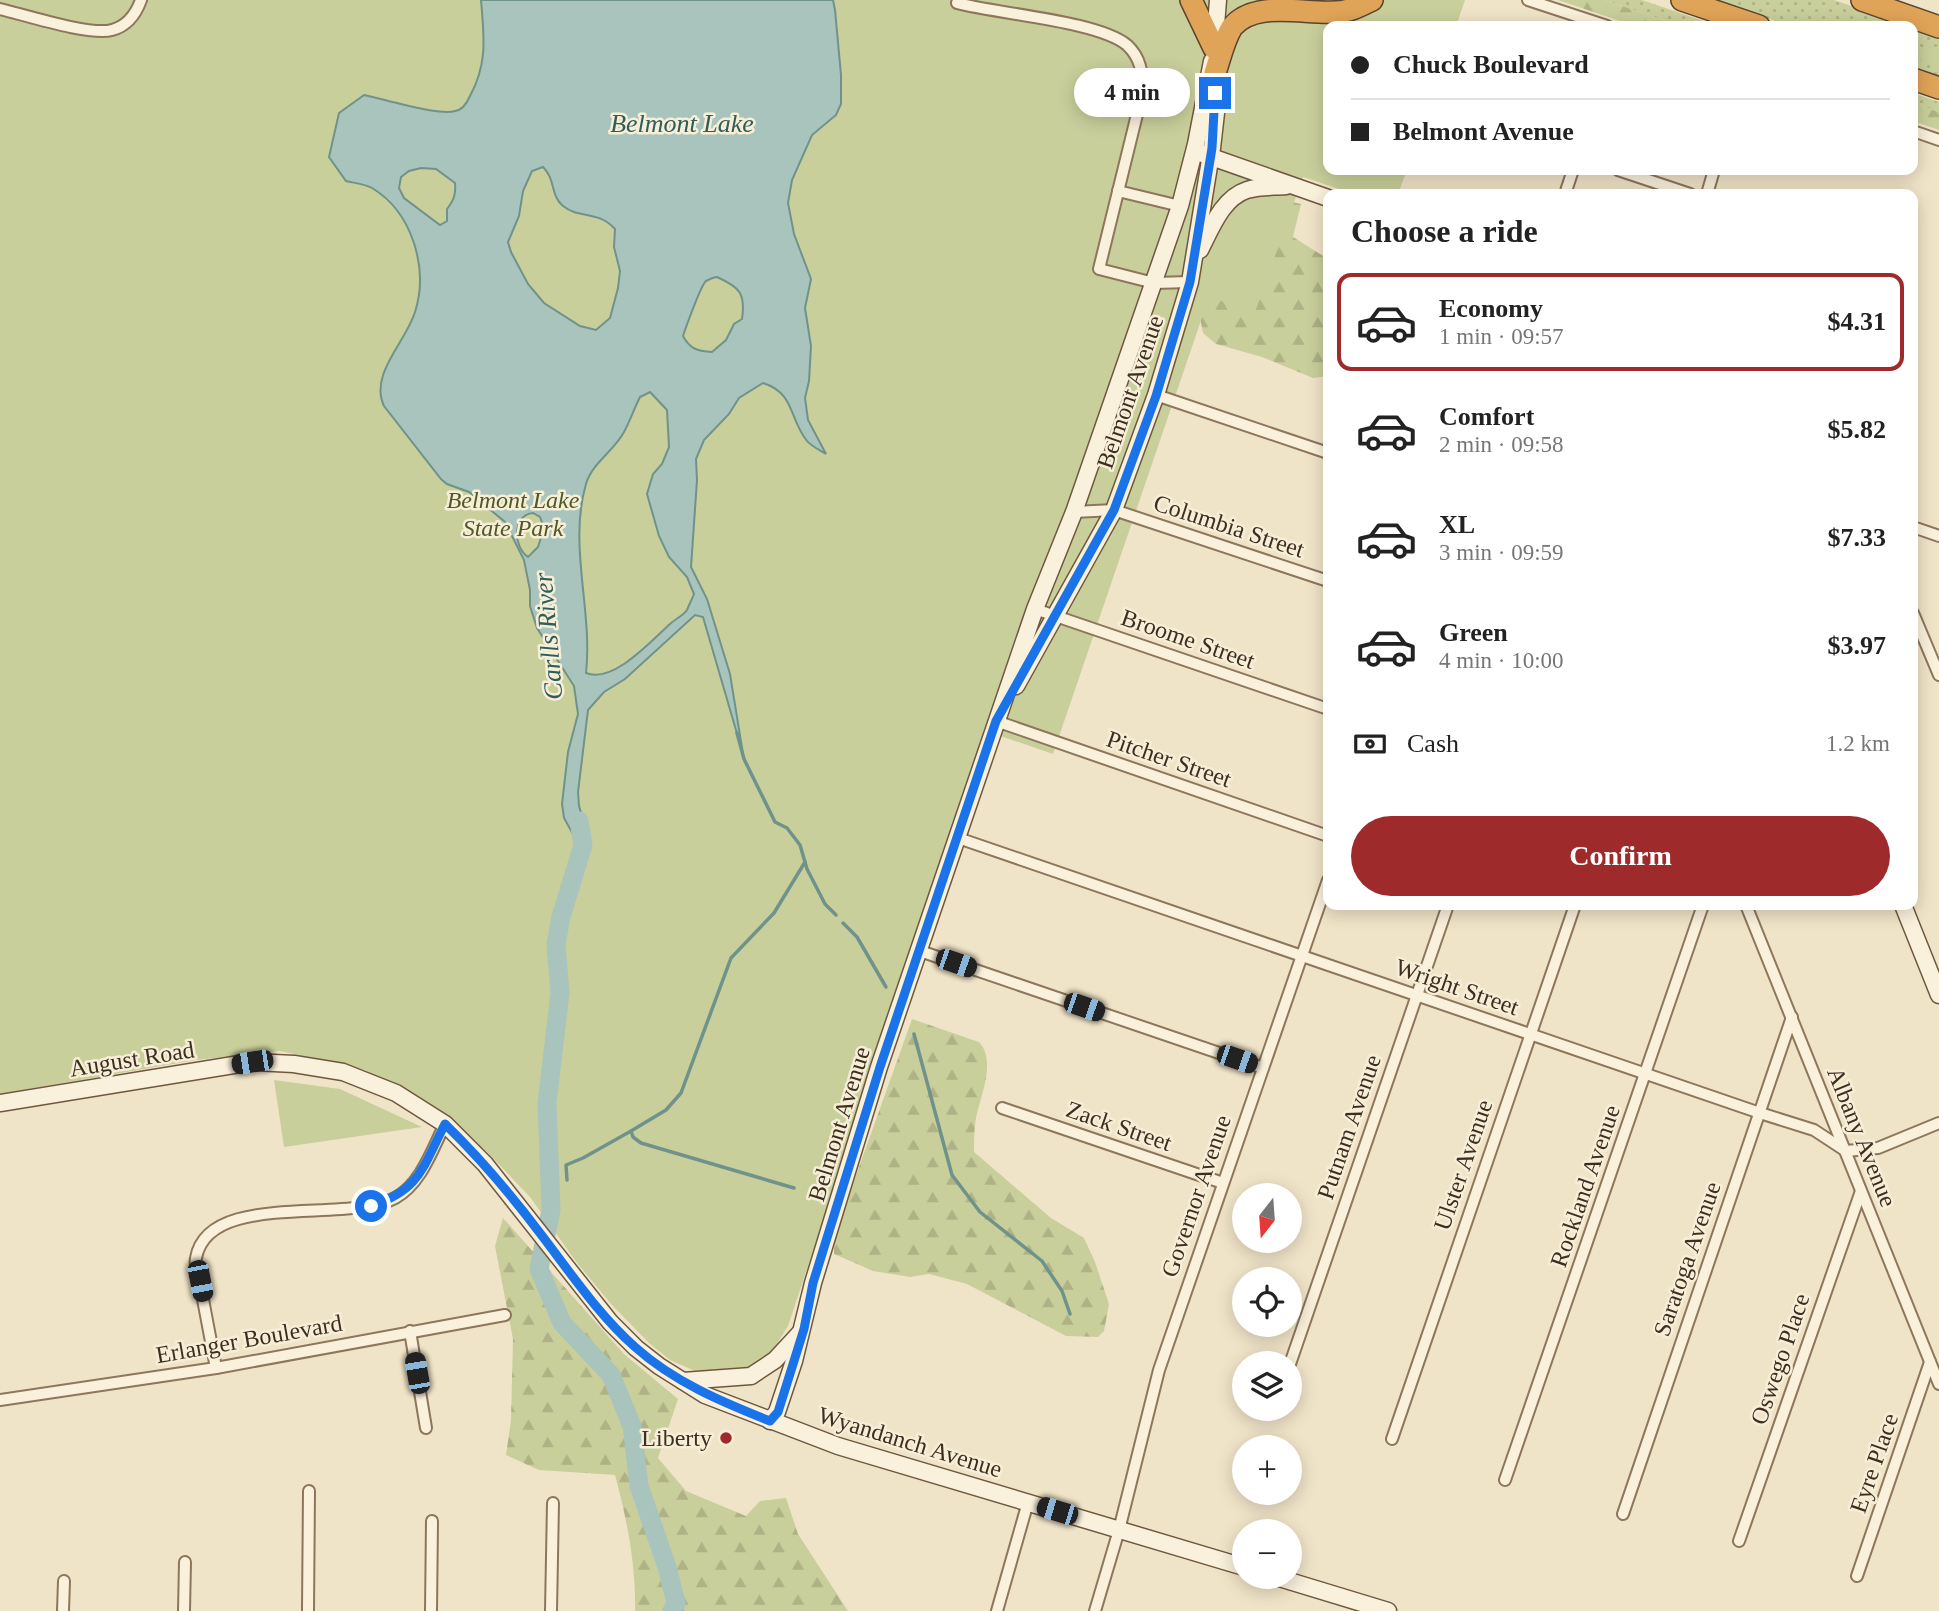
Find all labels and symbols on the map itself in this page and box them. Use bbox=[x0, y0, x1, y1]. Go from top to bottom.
callout: 4 min bbox=[1075, 68, 1190, 118]
route end bbox=[1199, 77, 1231, 109]
water label: Belmont Lake bbox=[610, 109, 754, 138]
street label: Belmont Avenue bbox=[1092, 312, 1168, 472]
park label: Belmont Lake State Park bbox=[447, 487, 580, 541]
street label: Columbia Street bbox=[1150, 489, 1308, 563]
water label: Carlls River bbox=[528, 570, 569, 701]
street label: Broome Street bbox=[1118, 604, 1258, 674]
street label: Pitcher Street bbox=[1103, 726, 1235, 793]
car bbox=[933, 946, 980, 980]
street label: Wright Street bbox=[1392, 954, 1523, 1020]
car bbox=[1061, 990, 1108, 1024]
street label: August Road bbox=[68, 1036, 196, 1082]
car bbox=[1214, 1042, 1261, 1076]
street label: Belmont Avenue bbox=[803, 1044, 875, 1204]
car bbox=[230, 1048, 275, 1076]
street label: Putnam Avenue bbox=[1312, 1051, 1386, 1203]
street label: Albany Avenue bbox=[1822, 1063, 1902, 1211]
street label: Zack Street bbox=[1063, 1096, 1176, 1156]
street label: Ulster Avenue bbox=[1429, 1096, 1497, 1234]
street label: Rockland Avenue bbox=[1545, 1102, 1625, 1270]
street label: Governor Avenue bbox=[1156, 1112, 1236, 1280]
street label: Saratoga Avenue bbox=[1648, 1178, 1726, 1340]
north arrow bbox=[1232, 1183, 1302, 1253]
route start bbox=[355, 1190, 387, 1222]
car bbox=[186, 1258, 215, 1304]
street label: Oswego Place bbox=[1745, 1290, 1815, 1428]
street label: Erlanger Boulevard bbox=[154, 1310, 344, 1368]
car bbox=[404, 1350, 431, 1396]
street label: Wyandanch Avenue bbox=[815, 1402, 1005, 1482]
street label: Eyre Place bbox=[1845, 1410, 1903, 1516]
place label: Liberty bbox=[641, 1425, 712, 1451]
marker: Liberty bbox=[718, 1430, 734, 1446]
car bbox=[1034, 1495, 1081, 1527]

